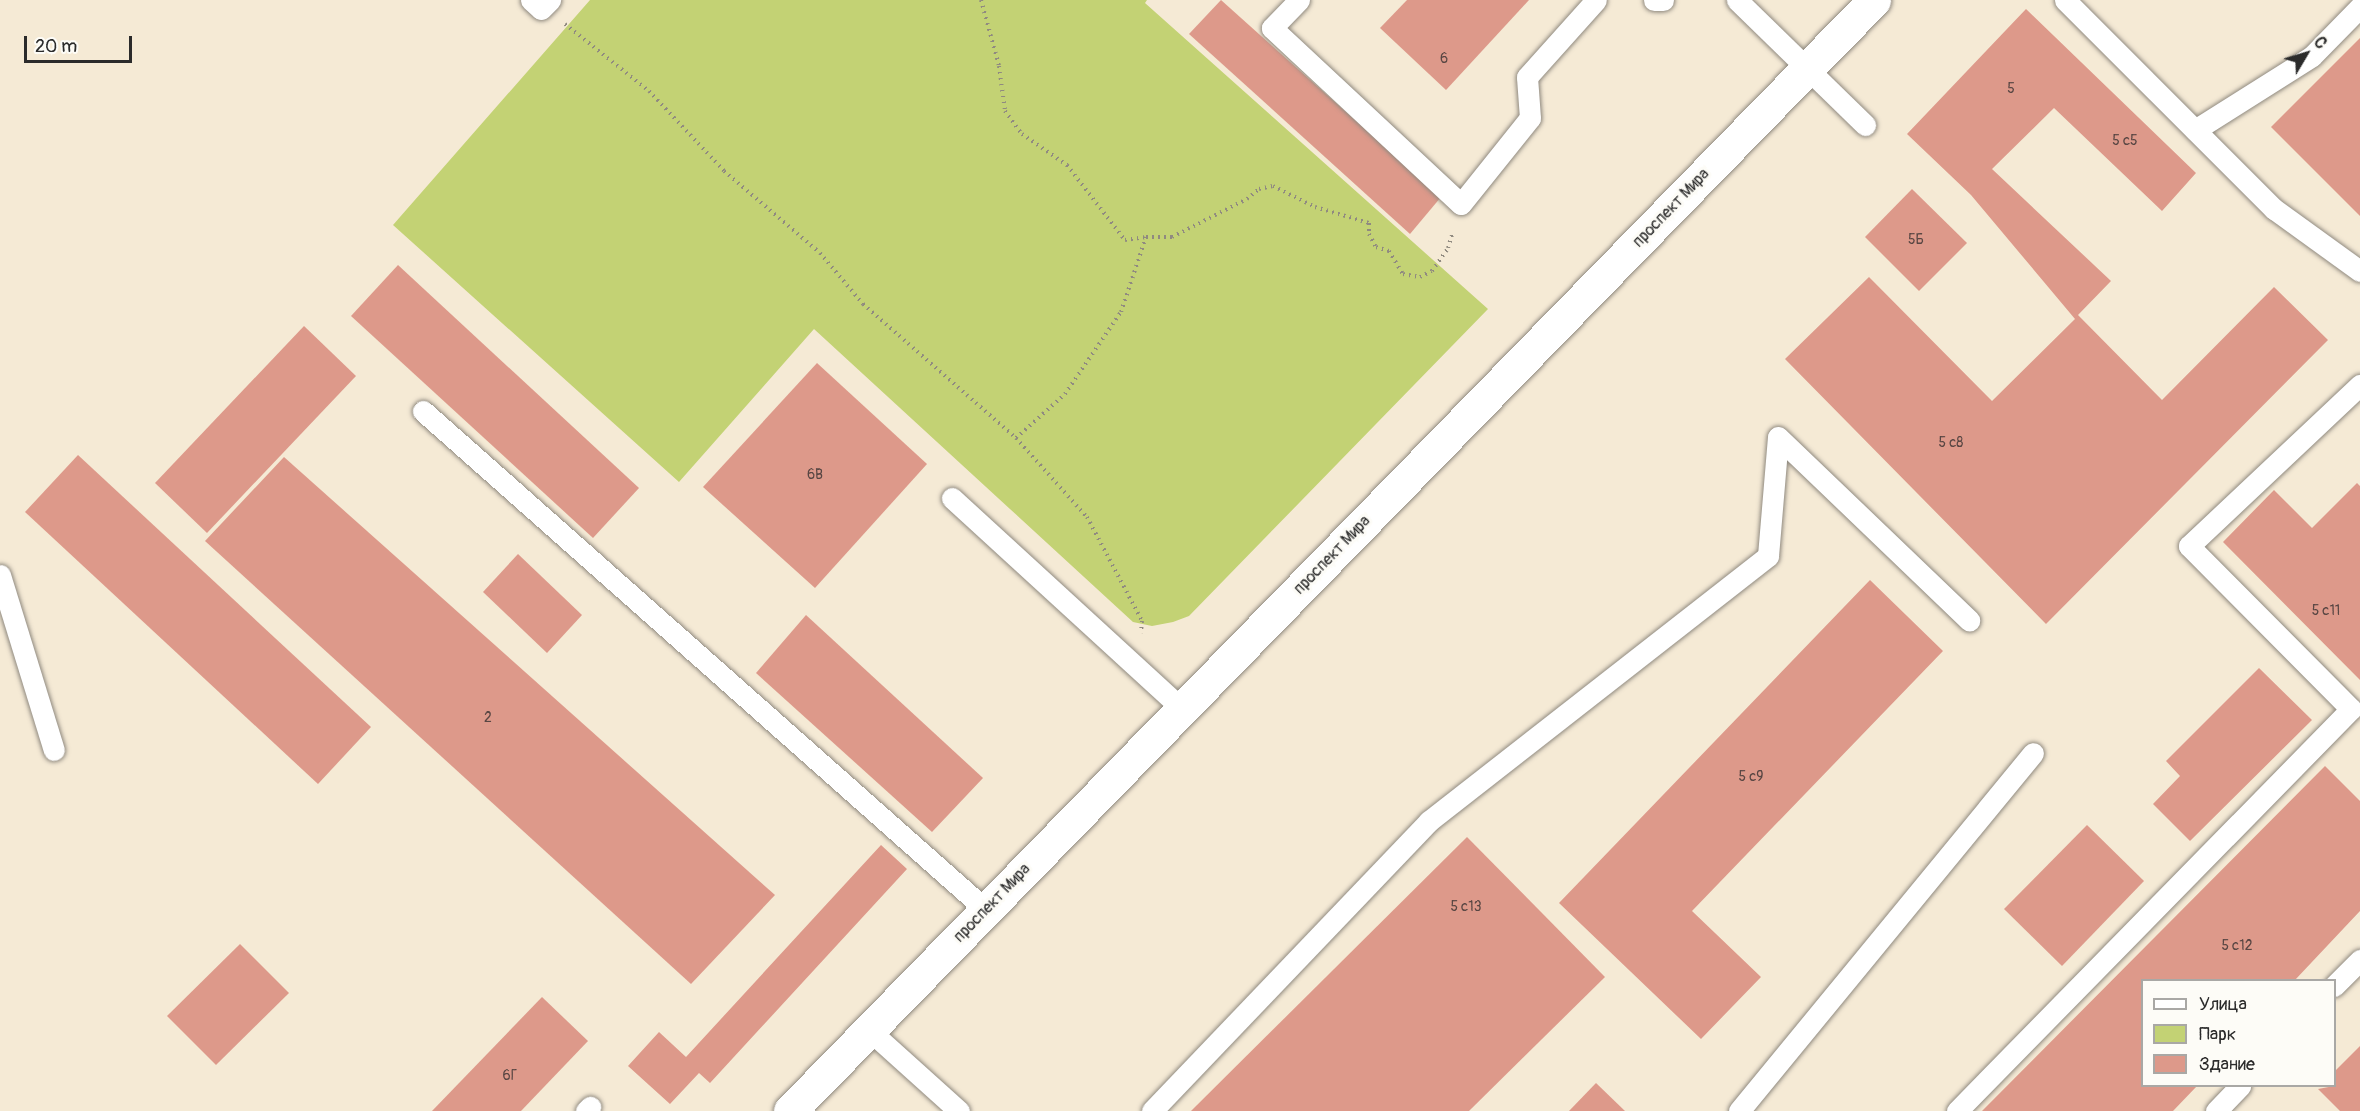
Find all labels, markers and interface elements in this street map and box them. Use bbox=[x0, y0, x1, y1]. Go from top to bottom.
scale bar bbox=[27, 24, 135, 62]
north arrow bbox=[2276, 24, 2336, 84]
text: С bbox=[2309, 33, 2331, 53]
text: 20 m bbox=[35, 35, 77, 58]
house number: 6 bbox=[1440, 51, 1448, 67]
house number: 5 bbox=[2007, 81, 2015, 97]
house number: 5 с5 bbox=[2112, 133, 2138, 149]
street label: проспект Мира bbox=[1629, 165, 1713, 251]
house number: 5Б bbox=[1908, 232, 1924, 248]
house number: 5 с8 bbox=[1939, 435, 1963, 451]
house number: 6В bbox=[807, 467, 823, 483]
street label: проспект Мира bbox=[1290, 512, 1374, 598]
house number: 5 с11 bbox=[2312, 603, 2340, 619]
house number: 2 bbox=[484, 710, 492, 726]
house number: 5 с9 bbox=[1739, 769, 1763, 785]
street label: проспект Мира bbox=[950, 860, 1034, 946]
house number: 5 с13 bbox=[1450, 899, 1482, 915]
house number: 5 с12 bbox=[2221, 938, 2253, 954]
legend bbox=[2141, 979, 2336, 1087]
text: Улица bbox=[2199, 993, 2247, 1016]
text: Парк bbox=[2199, 1023, 2236, 1046]
text: Здание bbox=[2199, 1053, 2255, 1076]
house number: 6Г bbox=[503, 1068, 517, 1084]

